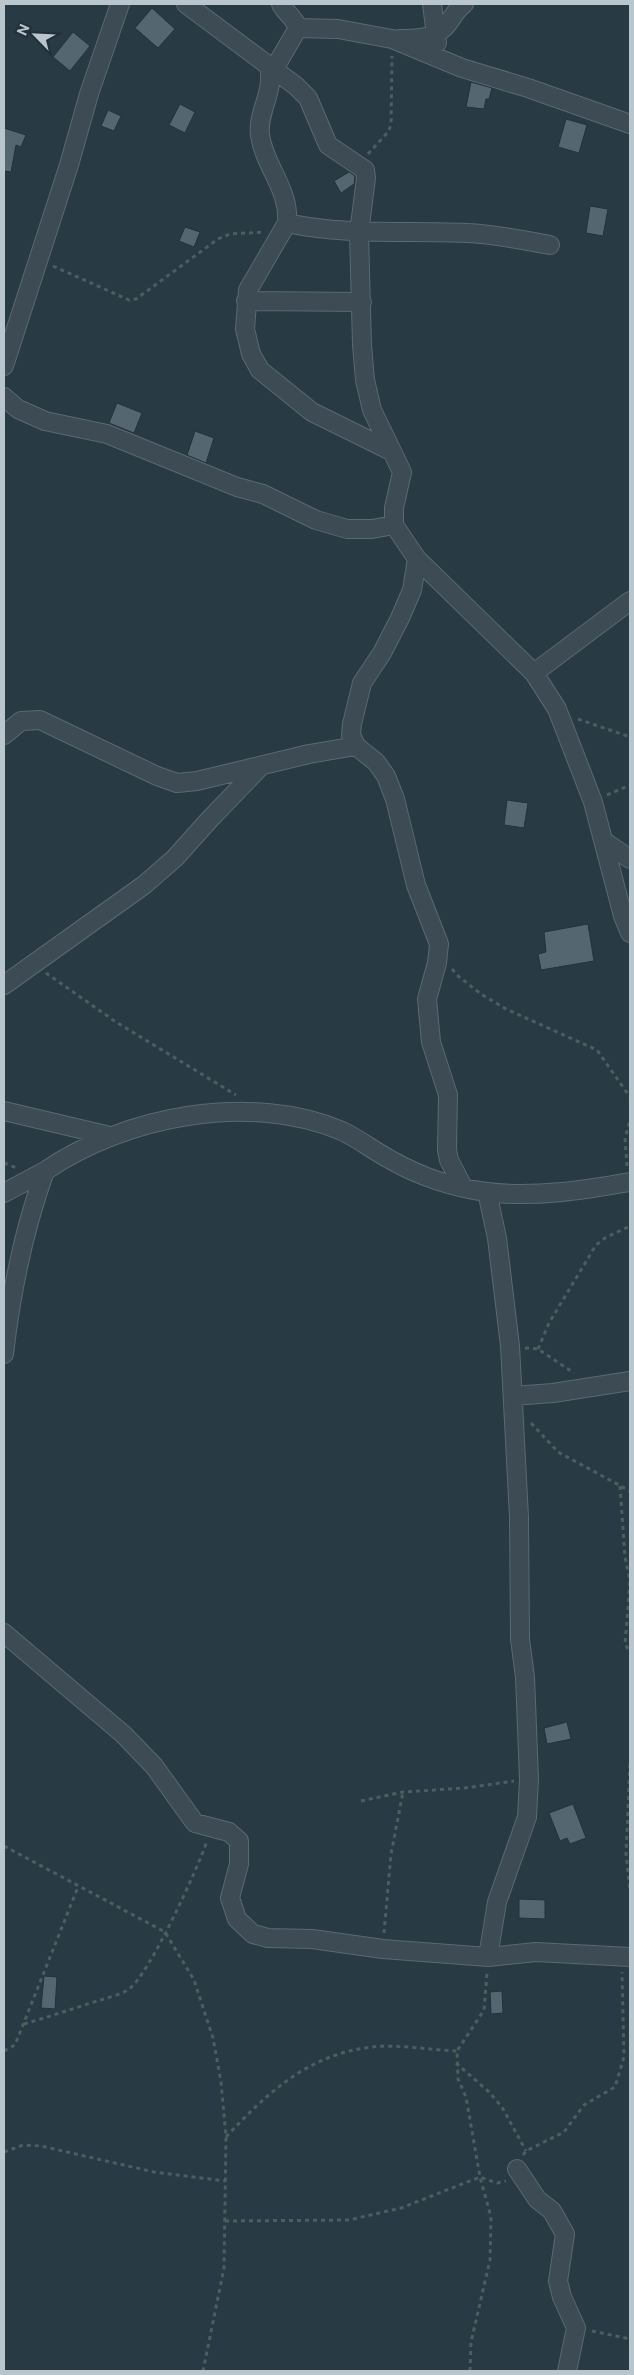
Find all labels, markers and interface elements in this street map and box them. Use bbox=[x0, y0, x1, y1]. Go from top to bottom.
north arrow bbox=[10, 10, 60, 60]
text: N bbox=[14, 21, 33, 38]

